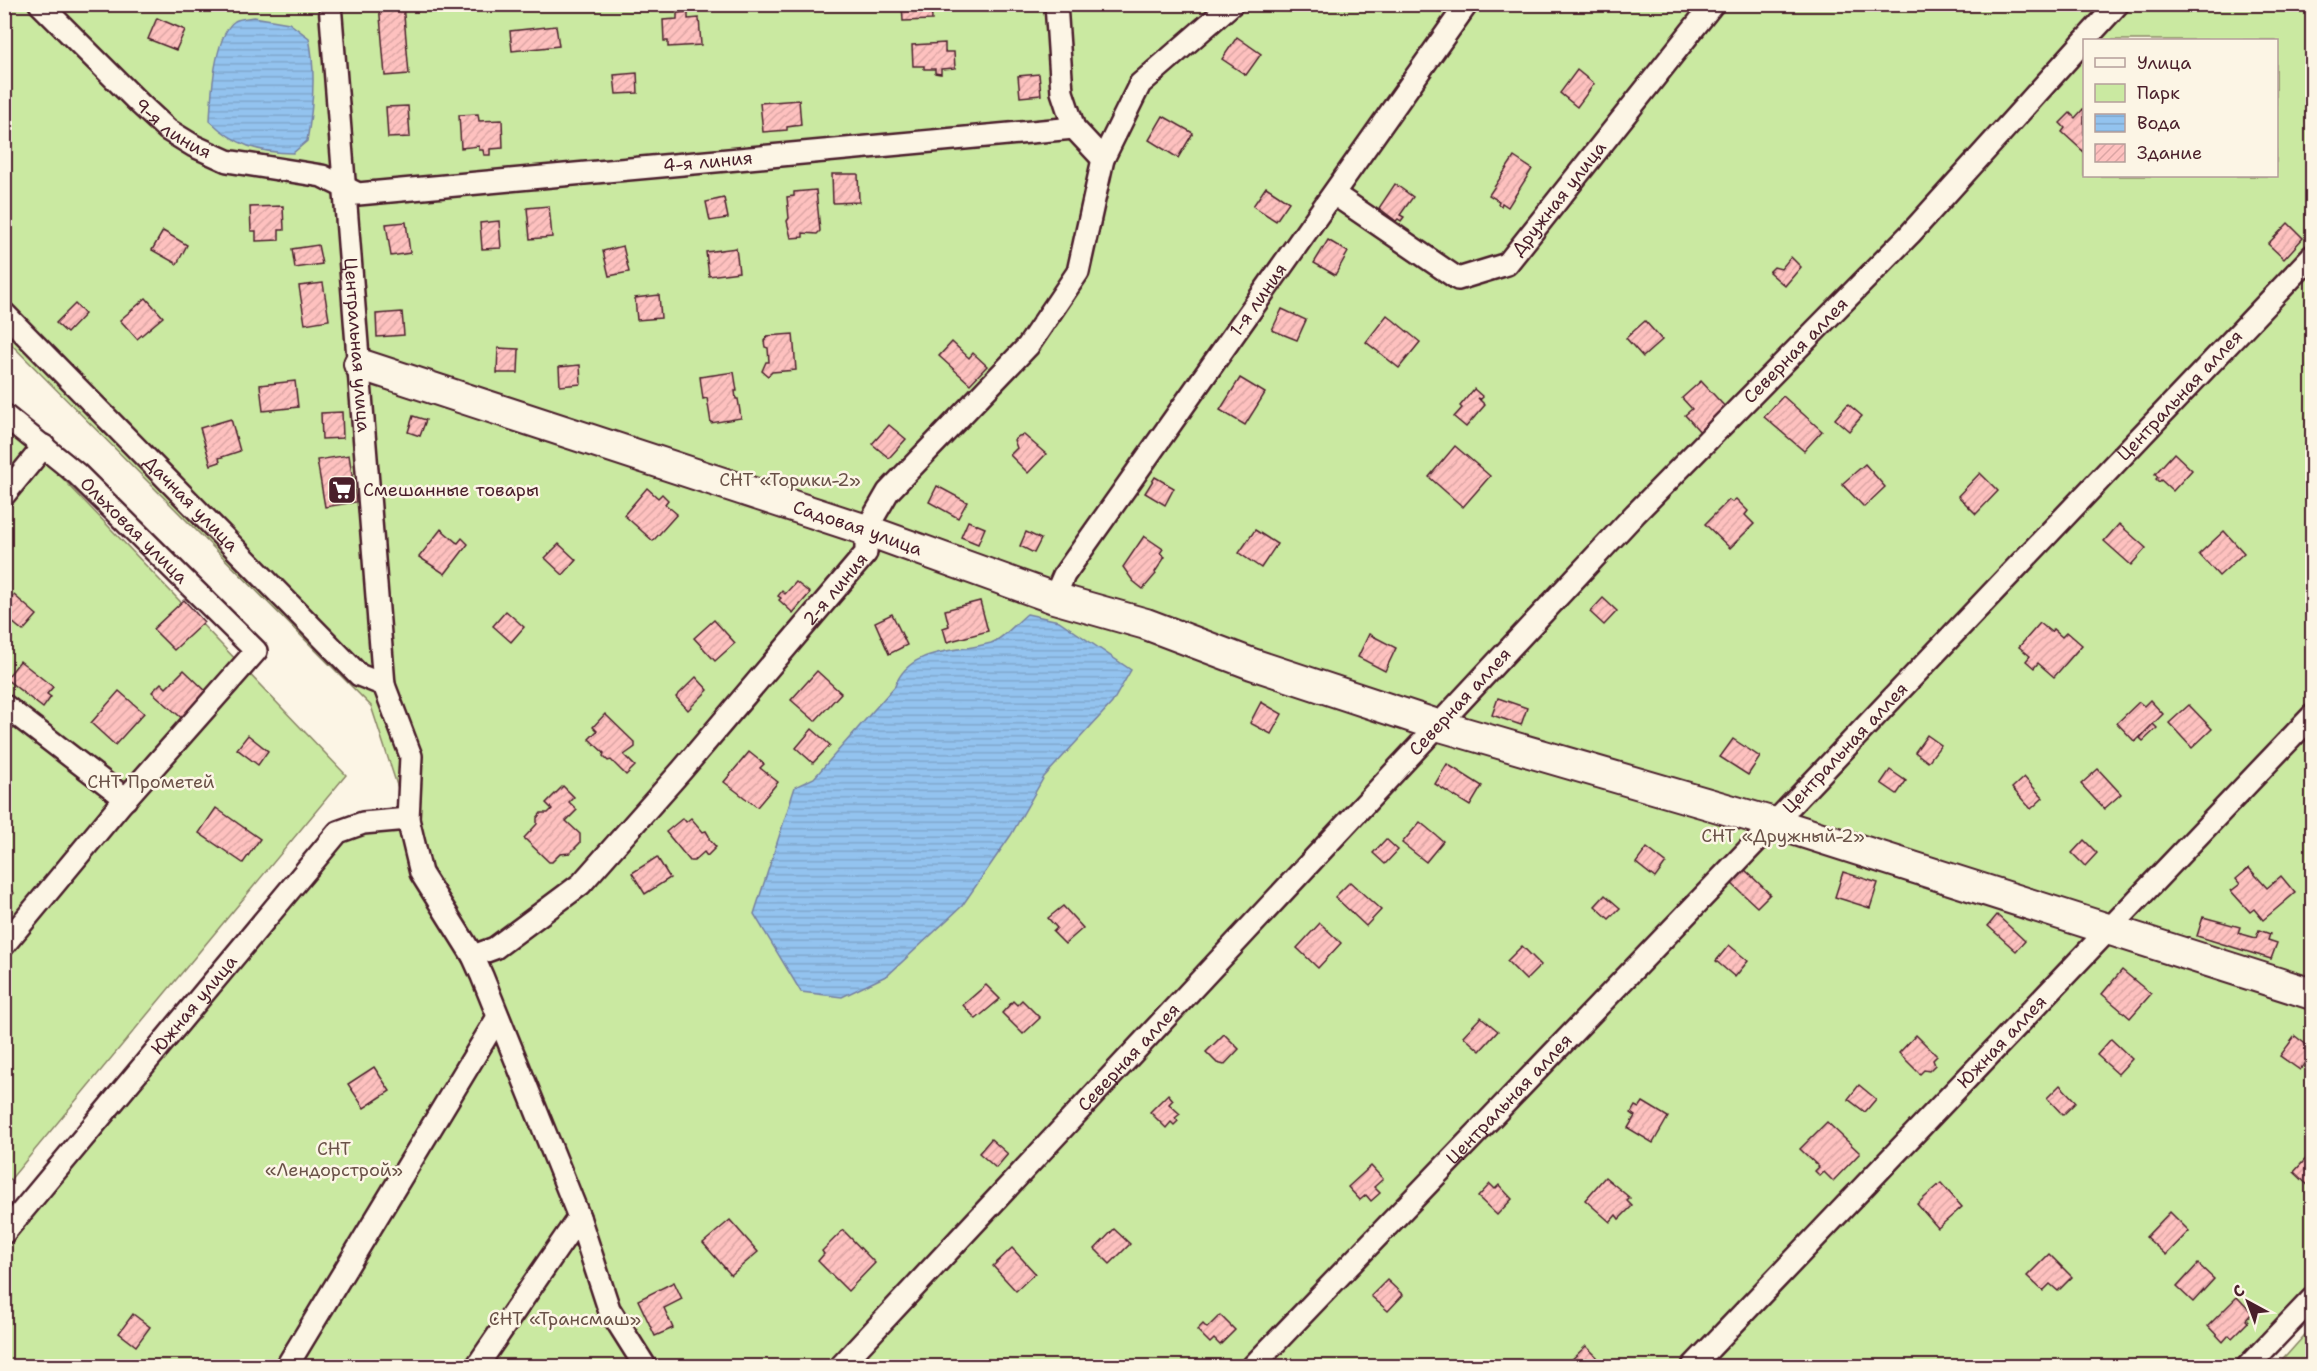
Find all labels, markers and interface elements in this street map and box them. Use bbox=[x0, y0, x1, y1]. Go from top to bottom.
legend bbox=[2083, 39, 2278, 177]
text: Улица bbox=[2137, 51, 2191, 75]
text: Парк bbox=[2137, 81, 2180, 105]
street label: 9-я линия bbox=[129, 93, 215, 164]
text: Вода bbox=[2137, 111, 2180, 135]
street label: Дружная улица bbox=[1506, 136, 1612, 261]
text: Здание bbox=[2137, 141, 2202, 165]
street label: 4-я линия bbox=[662, 146, 754, 178]
street label: Центральная улица bbox=[338, 257, 376, 433]
street label: 1-я линия bbox=[1224, 258, 1292, 341]
street label: Северная аллея bbox=[1738, 292, 1853, 409]
street label: Центральная аллея bbox=[2112, 325, 2248, 466]
street label: Дачная улица bbox=[138, 450, 244, 557]
park label: СНТ «Торики-2» bbox=[719, 468, 861, 492]
street label: Ольховая улица bbox=[75, 472, 193, 589]
supermarket icon: Смешанные товары bbox=[326, 474, 358, 506]
place label: Смешанные товары bbox=[363, 478, 539, 502]
street label: Садовая улица bbox=[790, 495, 926, 561]
street label: 2-я линия bbox=[797, 548, 873, 631]
street label: Северная аллея bbox=[1404, 642, 1516, 761]
street label: Центральная аллея bbox=[1777, 677, 1913, 819]
park label: СНТ Прометей bbox=[87, 770, 215, 794]
park label: СНТ «Дружный-2» bbox=[1701, 824, 1865, 848]
street label: Южная улица bbox=[146, 950, 243, 1060]
street label: Южная аллея bbox=[1952, 990, 2052, 1093]
street label: Северная аллея bbox=[1072, 998, 1185, 1117]
street label: Центральная аллея bbox=[1441, 1028, 1578, 1170]
park label: СНТ «Лендорстрой» bbox=[265, 1137, 403, 1182]
north arrow bbox=[2218, 1272, 2278, 1332]
text: С bbox=[2228, 1280, 2249, 1302]
park label: СНТ «Трансмаш» bbox=[489, 1307, 641, 1331]

